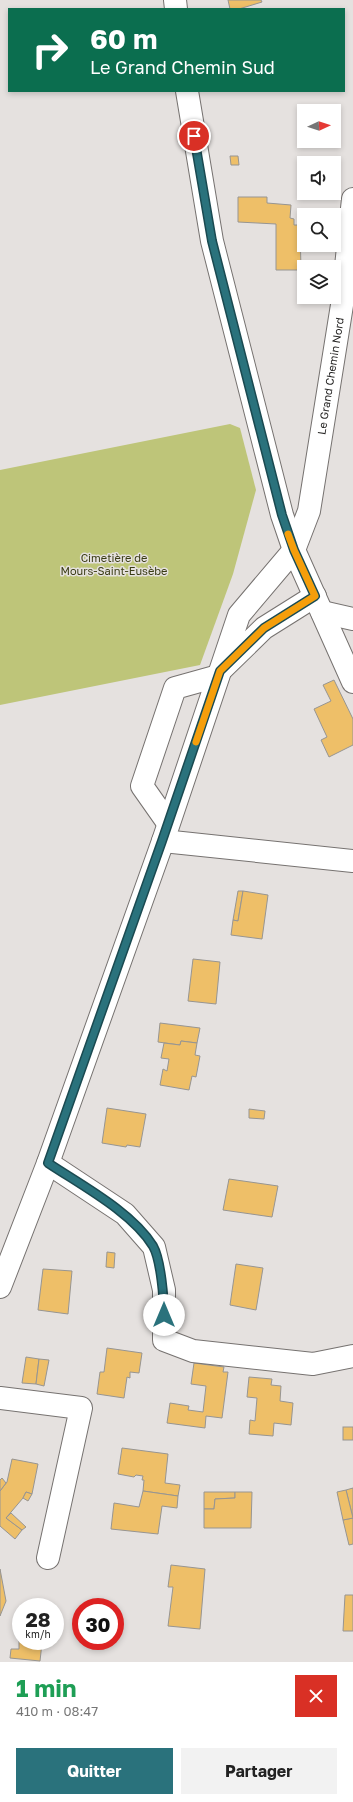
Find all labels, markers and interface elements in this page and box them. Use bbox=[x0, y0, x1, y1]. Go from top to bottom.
text: 60 m bbox=[90, 22, 157, 55]
icon: right bbox=[24, 24, 76, 76]
text: Le Grand Chemin Sud bbox=[90, 56, 275, 78]
north arrow bbox=[297, 104, 341, 148]
map controls bbox=[297, 104, 341, 304]
pin bbox=[177, 119, 211, 153]
icon: arrive bbox=[183, 125, 205, 147]
button: sound bbox=[297, 156, 341, 200]
button: search bbox=[297, 208, 341, 252]
button: layers bbox=[297, 260, 341, 304]
street label: Le Grand Chemin Nord bbox=[314, 316, 346, 435]
park label: Cimetière de Mours-Saint-Eusèbe bbox=[61, 551, 167, 577]
position arrow bbox=[143, 1294, 185, 1336]
speed limit sign: 30 bbox=[72, 1598, 124, 1650]
text: 28 bbox=[25, 1607, 50, 1631]
text: km/h bbox=[25, 1628, 51, 1640]
text: 1 min bbox=[16, 1673, 76, 1702]
button: close bbox=[295, 1675, 337, 1717]
text: 410 m · 08:47 bbox=[16, 1703, 98, 1719]
button: Quitter bbox=[16, 1748, 173, 1794]
button: Partager bbox=[181, 1748, 337, 1794]

